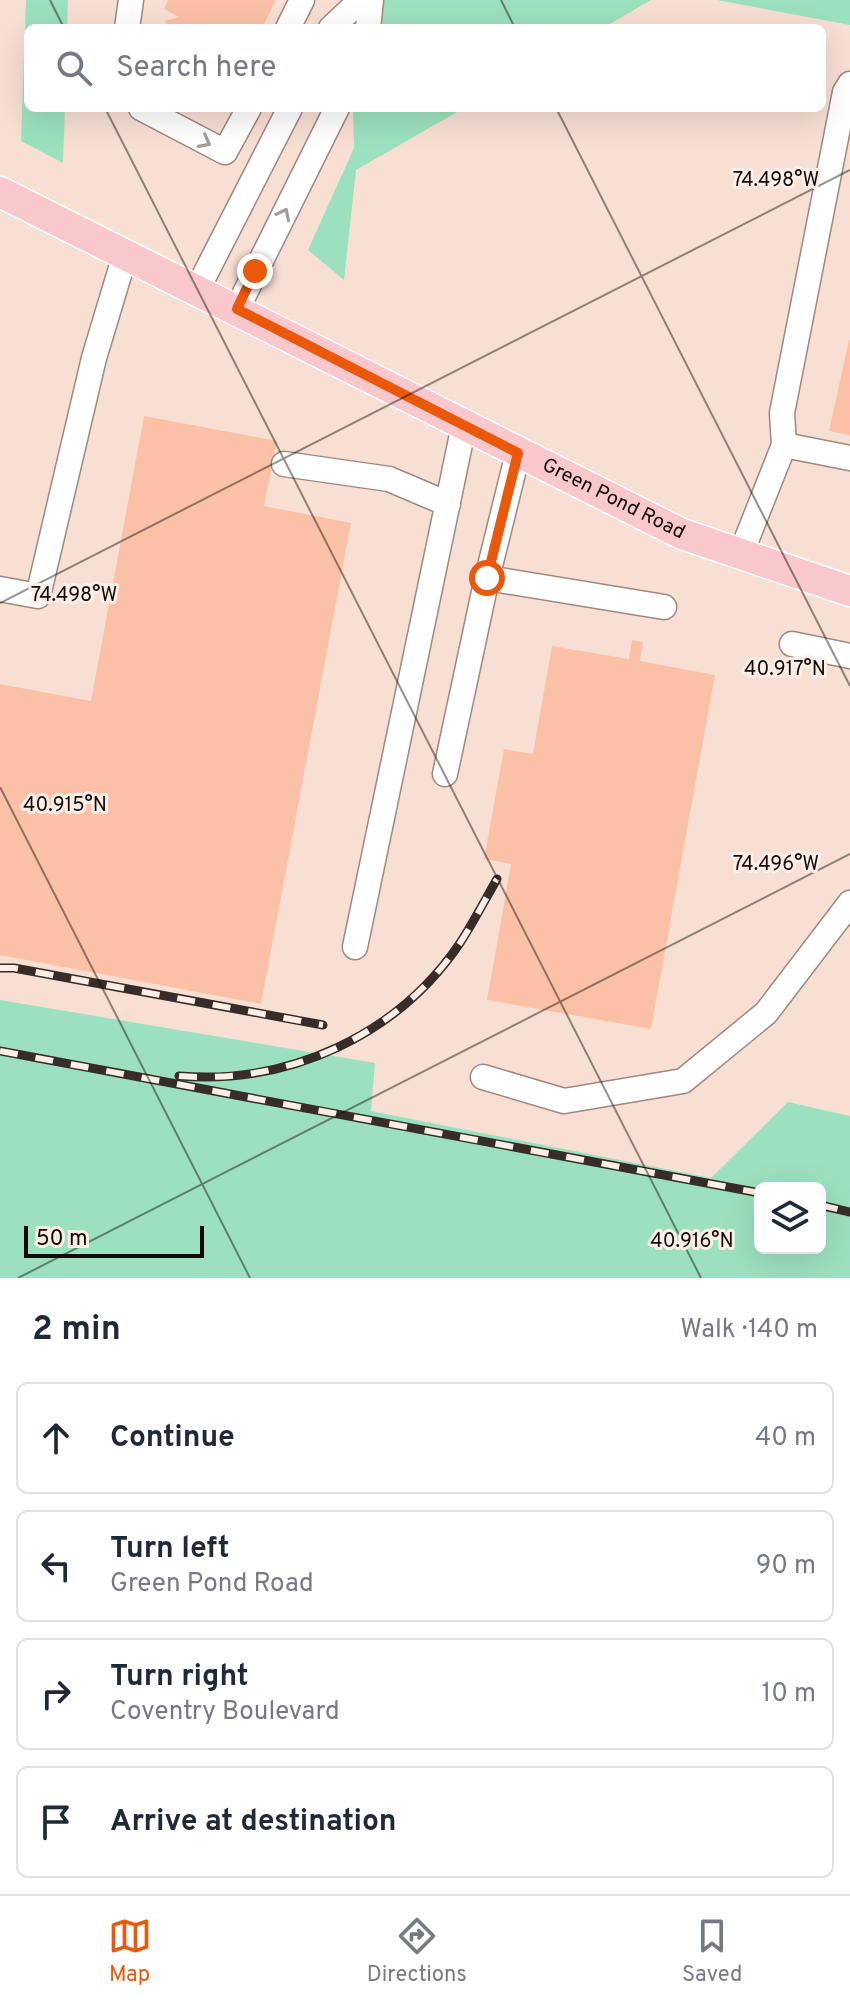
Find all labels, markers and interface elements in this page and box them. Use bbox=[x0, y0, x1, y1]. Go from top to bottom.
search box bbox=[24, 24, 826, 112]
icon: search bbox=[52, 46, 96, 90]
text: Search here bbox=[116, 50, 276, 87]
one-way arrow bbox=[197, 132, 211, 147]
text: 74.498°W bbox=[733, 168, 819, 194]
one-way arrow bbox=[274, 207, 289, 222]
route end bbox=[237, 253, 273, 289]
street label: Green Pond Road bbox=[537, 453, 689, 546]
route start bbox=[469, 560, 505, 596]
text: 74.498°W bbox=[31, 583, 117, 609]
text: 40.917°N bbox=[744, 657, 826, 683]
text: 40.915°N bbox=[23, 793, 107, 819]
text: 74.496°W bbox=[733, 852, 819, 878]
map controls bbox=[754, 1182, 826, 1254]
button: layers bbox=[754, 1182, 826, 1254]
scale bar bbox=[24, 1222, 204, 1258]
text: 50 m bbox=[36, 1226, 88, 1253]
text: 40.916°N bbox=[650, 1229, 734, 1255]
text: 2 min bbox=[32, 1309, 121, 1352]
text: Walk · 140 m bbox=[680, 1314, 818, 1347]
icon: ahead bbox=[34, 1416, 78, 1460]
text: Continue bbox=[110, 1420, 235, 1457]
text: 40 m bbox=[755, 1422, 816, 1455]
text: Turn left bbox=[110, 1531, 230, 1568]
icon: left bbox=[34, 1544, 78, 1588]
text: 90 m bbox=[756, 1550, 816, 1583]
text: Green Pond Road bbox=[110, 1568, 314, 1601]
text: Turn right bbox=[110, 1659, 248, 1696]
icon: right bbox=[34, 1672, 78, 1716]
text: 10 m bbox=[761, 1678, 816, 1711]
text: Coventry Boulevard bbox=[110, 1696, 340, 1729]
icon: arrive bbox=[34, 1800, 78, 1844]
text: Arrive at destination bbox=[110, 1804, 396, 1841]
tab: Map bbox=[108, 1914, 152, 1989]
tab: Directions bbox=[367, 1914, 467, 1989]
tab: Saved bbox=[682, 1914, 742, 1989]

